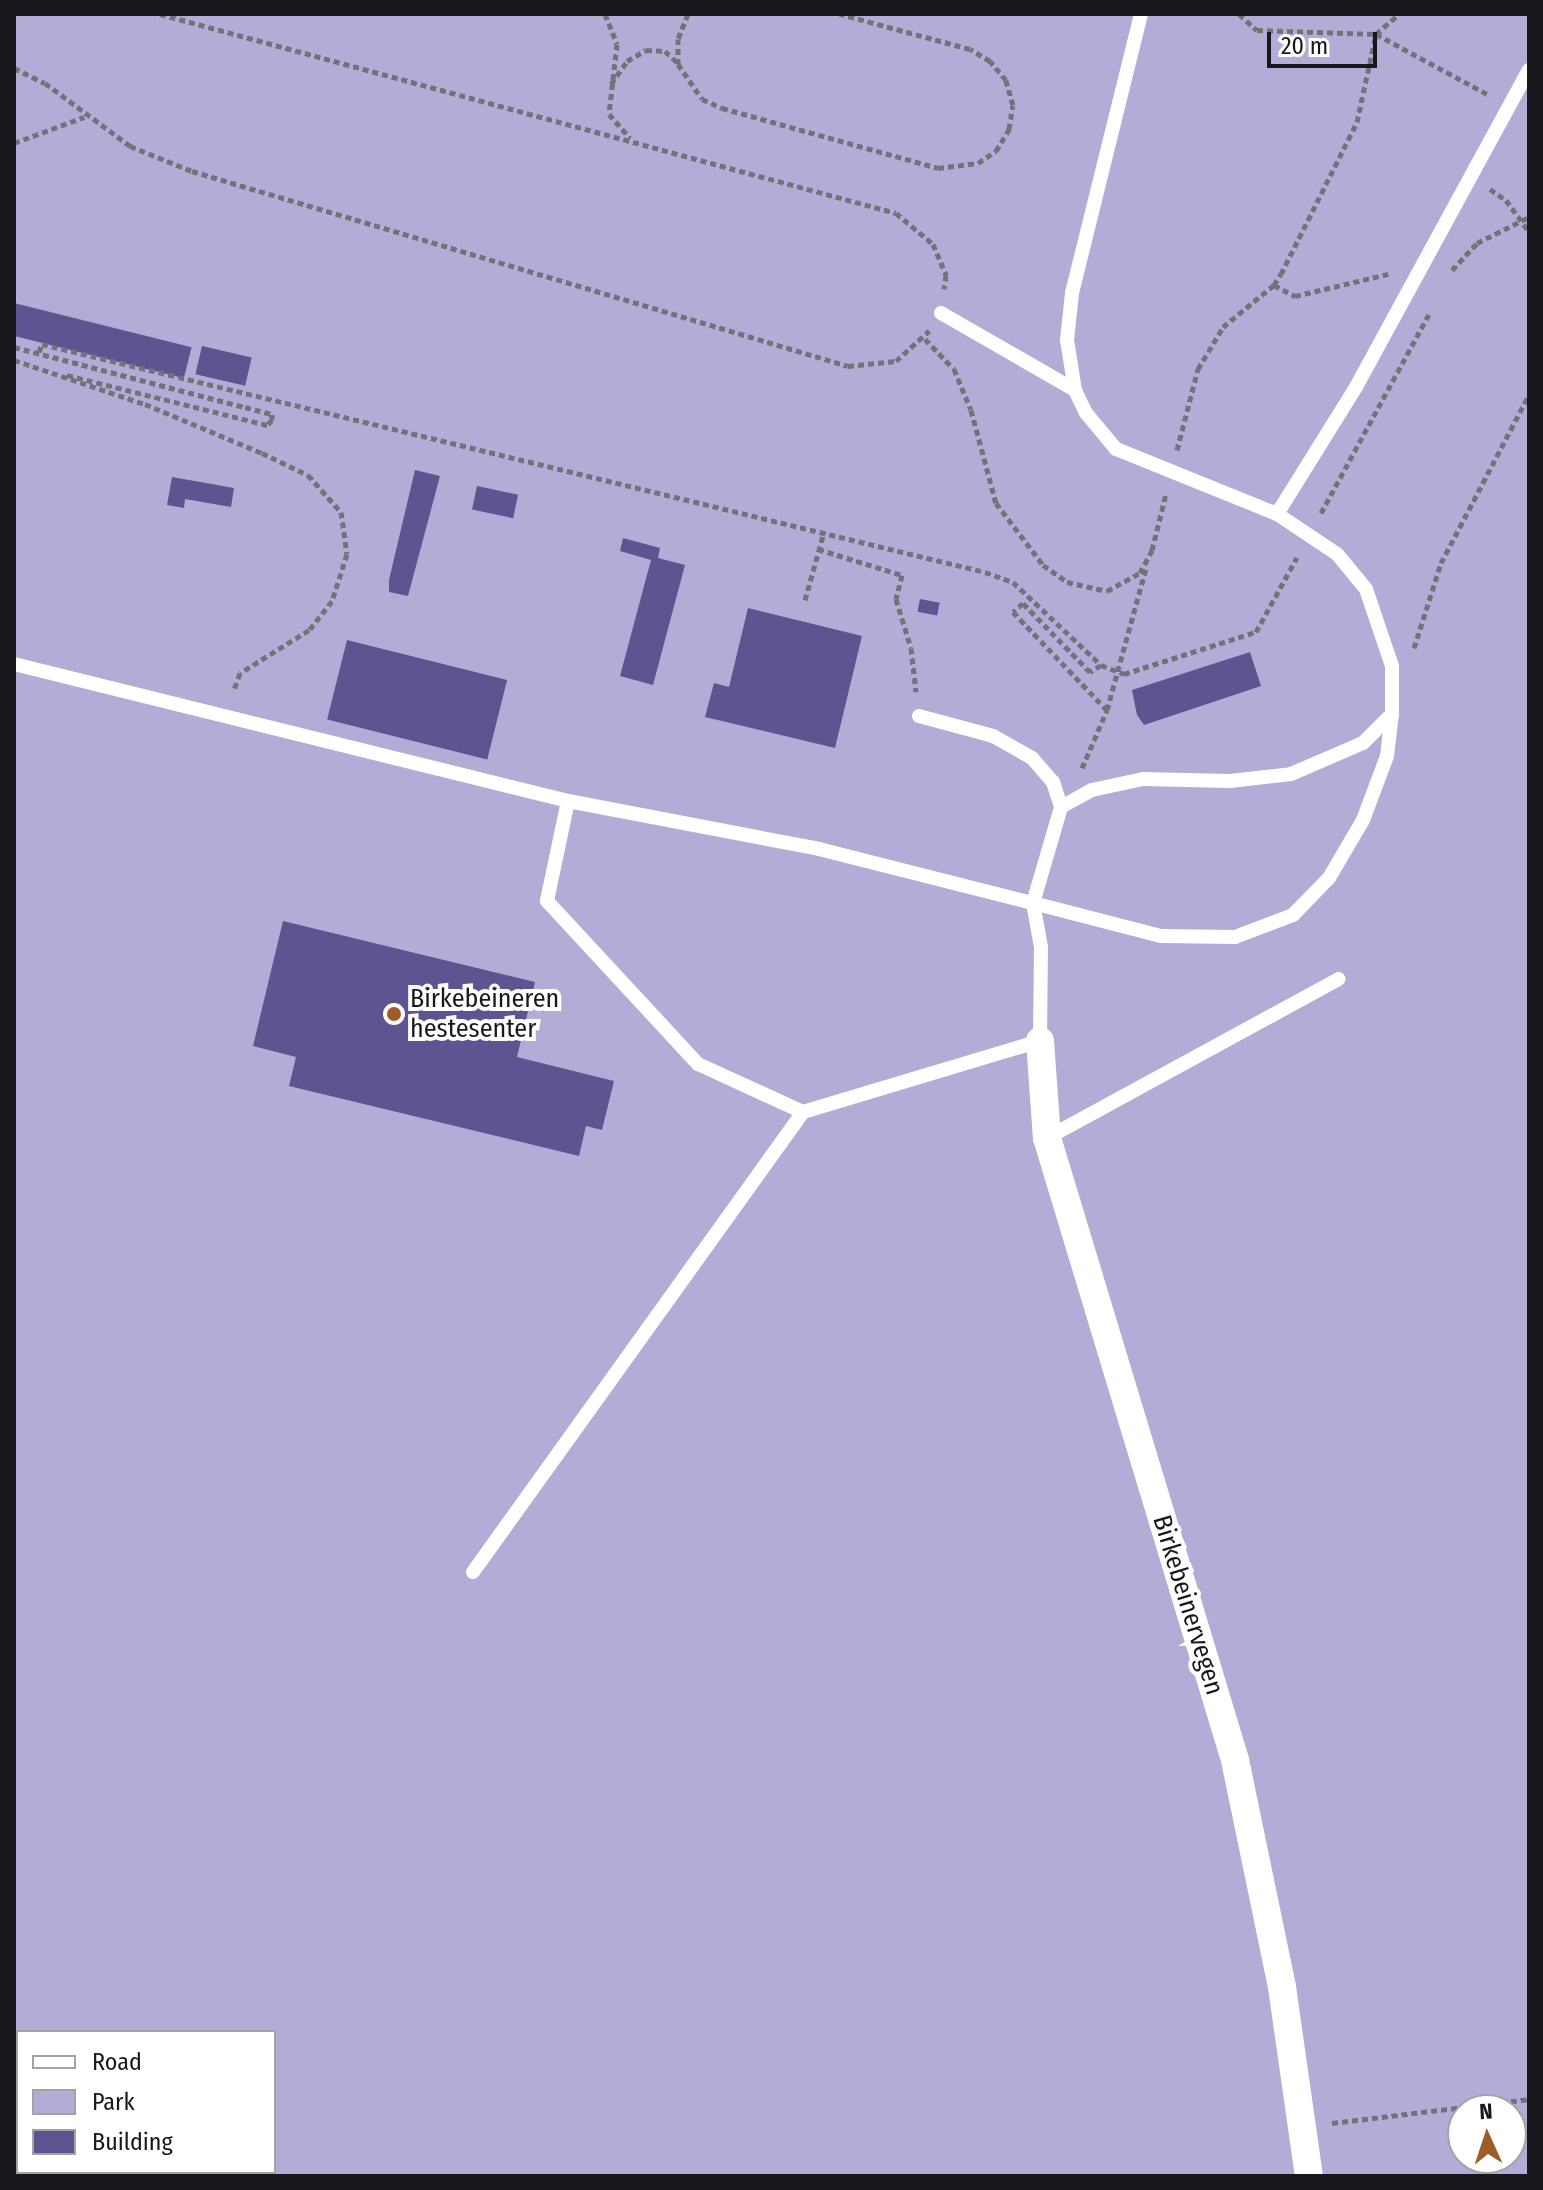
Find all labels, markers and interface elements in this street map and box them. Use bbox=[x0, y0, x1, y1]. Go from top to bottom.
scale bar bbox=[1271, 16, 1381, 66]
text: 20 m bbox=[1281, 32, 1328, 60]
place label: Birkebeineren hestesenter bbox=[410, 983, 559, 1044]
marker: Birkebeineren hestesenter bbox=[385, 1005, 403, 1023]
street label: Birkebeinervegen bbox=[1146, 1511, 1230, 1699]
legend bbox=[16, 2030, 276, 2174]
text: Road bbox=[92, 2048, 142, 2076]
text: Park bbox=[92, 2088, 135, 2116]
north arrow bbox=[1447, 2094, 1527, 2174]
text: N bbox=[1479, 2098, 1493, 2125]
text: Building bbox=[92, 2128, 173, 2156]

